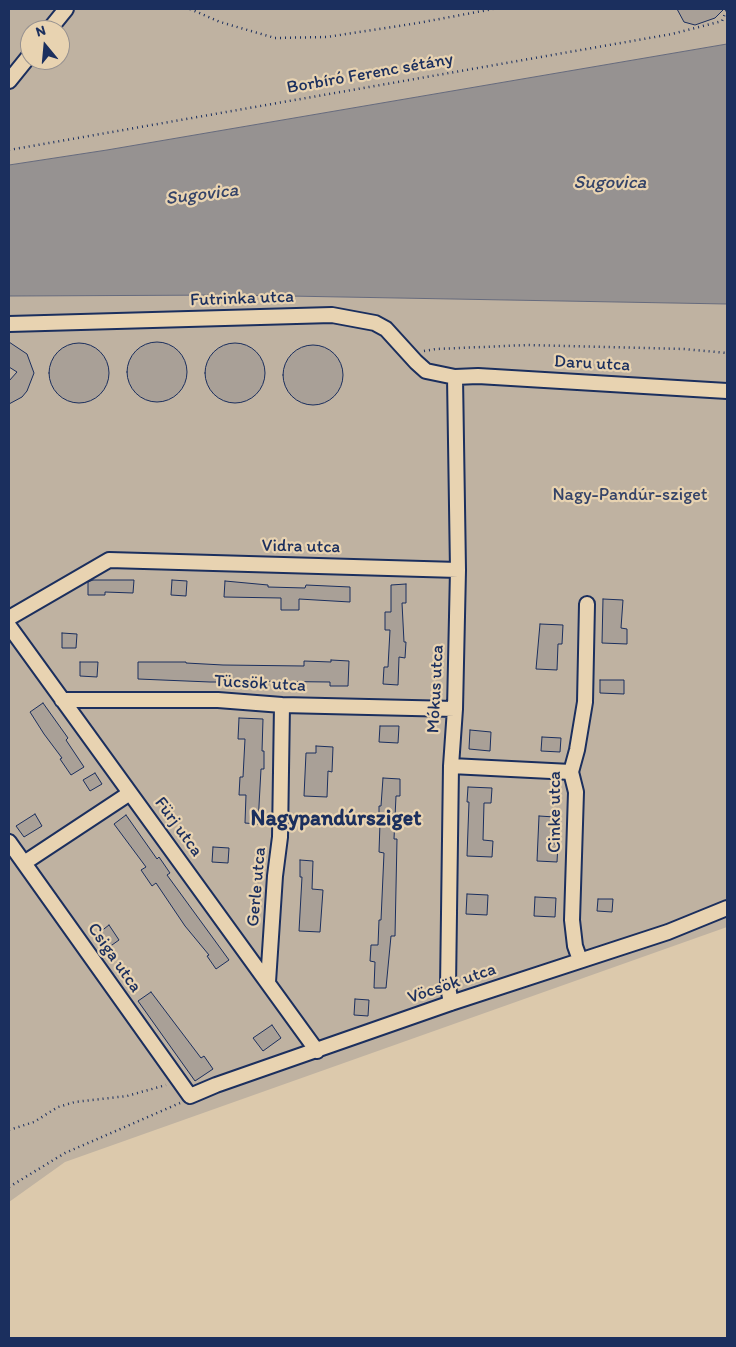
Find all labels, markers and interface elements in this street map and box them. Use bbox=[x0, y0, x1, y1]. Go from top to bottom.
north arrow bbox=[20, 20, 70, 70]
text: N bbox=[34, 22, 48, 41]
street label: Borbíró Ferenc sétány bbox=[285, 49, 455, 99]
water label: Sugovica bbox=[573, 172, 647, 194]
water label: Sugovica bbox=[164, 179, 240, 211]
street label: Futrinka utca bbox=[190, 286, 294, 312]
street label: Daru utca bbox=[553, 351, 631, 377]
park label: Nagy-Pandúr-sziget bbox=[552, 484, 708, 506]
street label: Vidra utca bbox=[262, 536, 340, 558]
street label: Mókus utca bbox=[423, 644, 449, 734]
street label: Tücsök utca bbox=[214, 671, 306, 697]
street label: Cinke utca bbox=[544, 771, 566, 853]
street label: Fürj utca bbox=[149, 793, 207, 861]
district label: Nagypandúrsziget bbox=[251, 806, 421, 832]
street label: Gerle utca bbox=[243, 846, 271, 928]
street label: Csiga utca bbox=[82, 919, 146, 997]
street label: Vöcsök utca bbox=[405, 959, 499, 1009]

